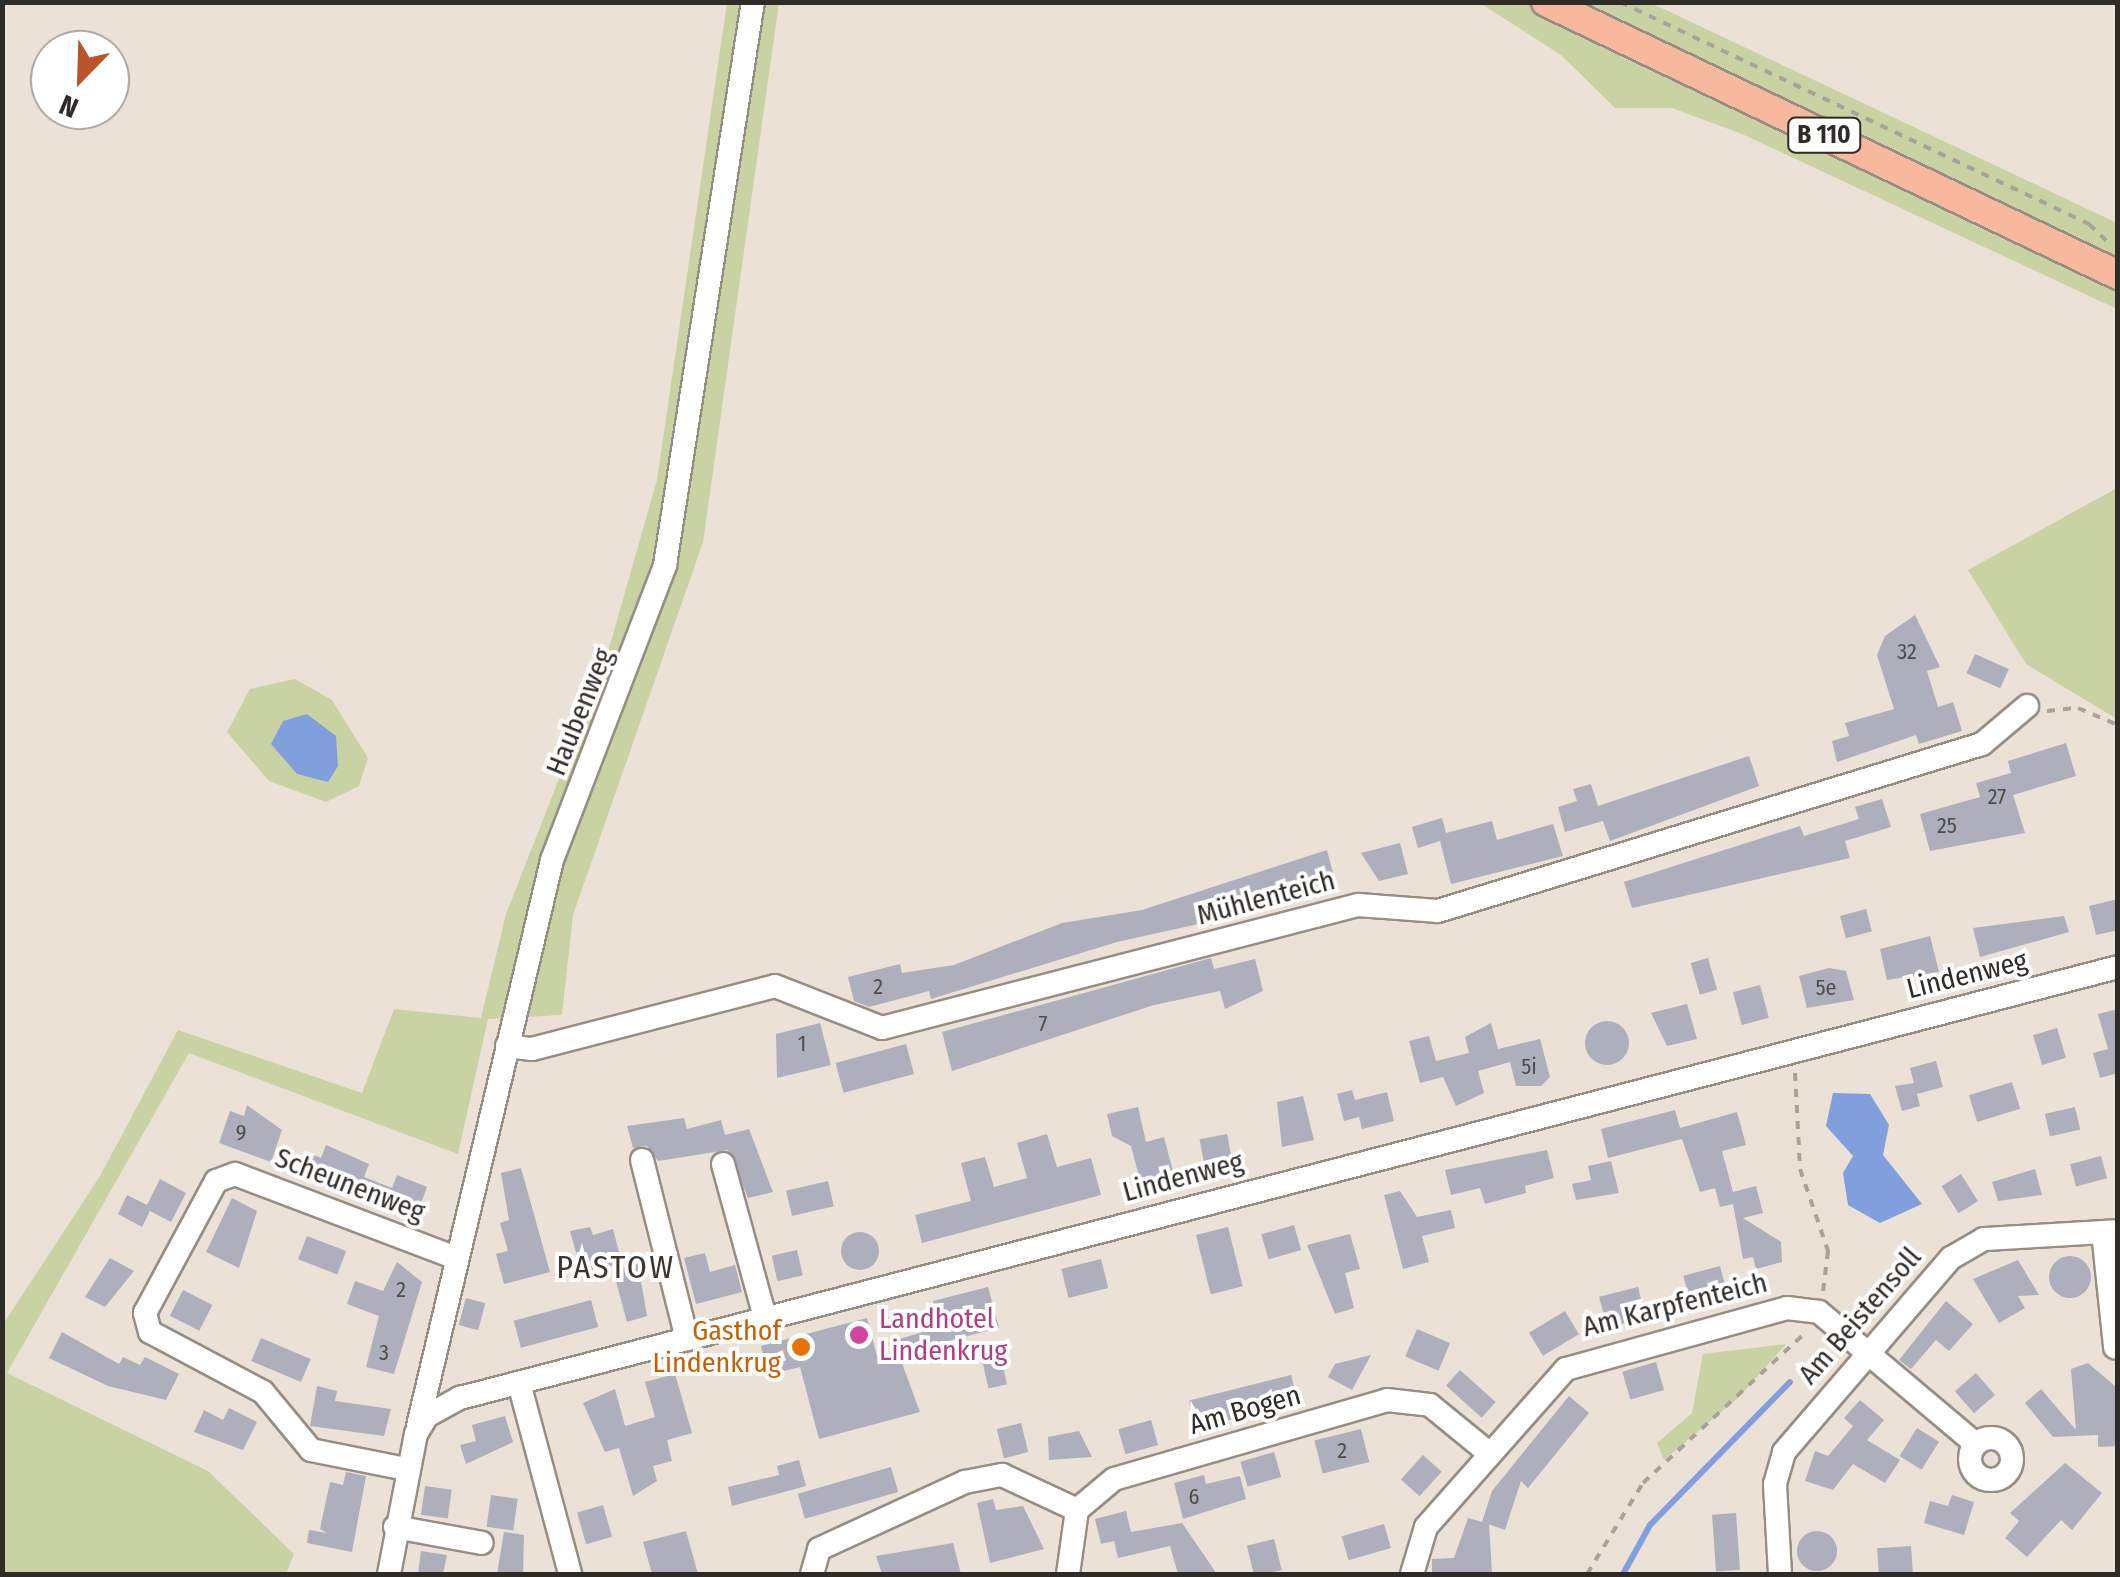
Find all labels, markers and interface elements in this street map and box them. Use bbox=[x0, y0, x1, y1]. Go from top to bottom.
north arrow bbox=[30, 30, 130, 130]
text: N bbox=[55, 88, 83, 125]
road number: B 110 bbox=[1786, 115, 1862, 155]
house number: 32 bbox=[1897, 639, 1917, 665]
street label: Haubenweg bbox=[539, 644, 621, 780]
house number: 27 bbox=[1988, 784, 2006, 810]
house number: 25 bbox=[1937, 813, 1957, 839]
street label: Mühlenteich bbox=[1193, 863, 1339, 933]
street label: Lindenweg bbox=[1903, 944, 2031, 1006]
house number: 2 bbox=[873, 974, 883, 1000]
house number: 5e bbox=[1816, 975, 1836, 1001]
house number: 7 bbox=[1039, 1011, 1047, 1037]
house number: 1 bbox=[798, 1031, 806, 1057]
house number: 5i bbox=[1521, 1054, 1537, 1080]
house number: 9 bbox=[236, 1120, 246, 1146]
street label: Scheunenweg bbox=[270, 1141, 430, 1229]
street label: Lindenweg bbox=[1119, 1145, 1247, 1209]
street label: Am Beistensoll bbox=[1792, 1241, 1928, 1391]
district label: PASTOW bbox=[556, 1248, 676, 1286]
street label: Am Karpfenteich bbox=[1579, 1266, 1771, 1344]
house number: 2 bbox=[396, 1277, 406, 1303]
place label: Landhotel Lindenkrug bbox=[879, 1302, 1007, 1368]
place label: Gasthof Lindenkrug bbox=[653, 1314, 781, 1380]
marker: Landhotel Lindenkrug bbox=[848, 1324, 870, 1346]
marker: Gasthof Lindenkrug bbox=[790, 1336, 812, 1358]
house number: 3 bbox=[379, 1340, 389, 1366]
street label: Am Bogen bbox=[1185, 1378, 1305, 1442]
house number: 2 bbox=[1337, 1438, 1347, 1464]
house number: 6 bbox=[1189, 1484, 1199, 1510]

